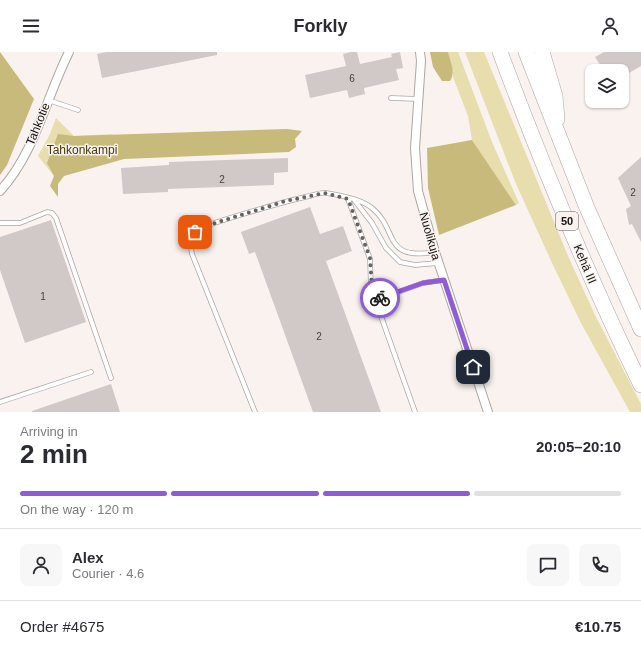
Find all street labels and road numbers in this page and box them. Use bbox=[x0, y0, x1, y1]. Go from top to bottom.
street label: Tahkotie bbox=[23, 100, 53, 147]
street label: Nuolikuja bbox=[416, 210, 444, 262]
road number: 50 bbox=[556, 212, 578, 230]
street label: Kehä III bbox=[570, 242, 600, 286]

